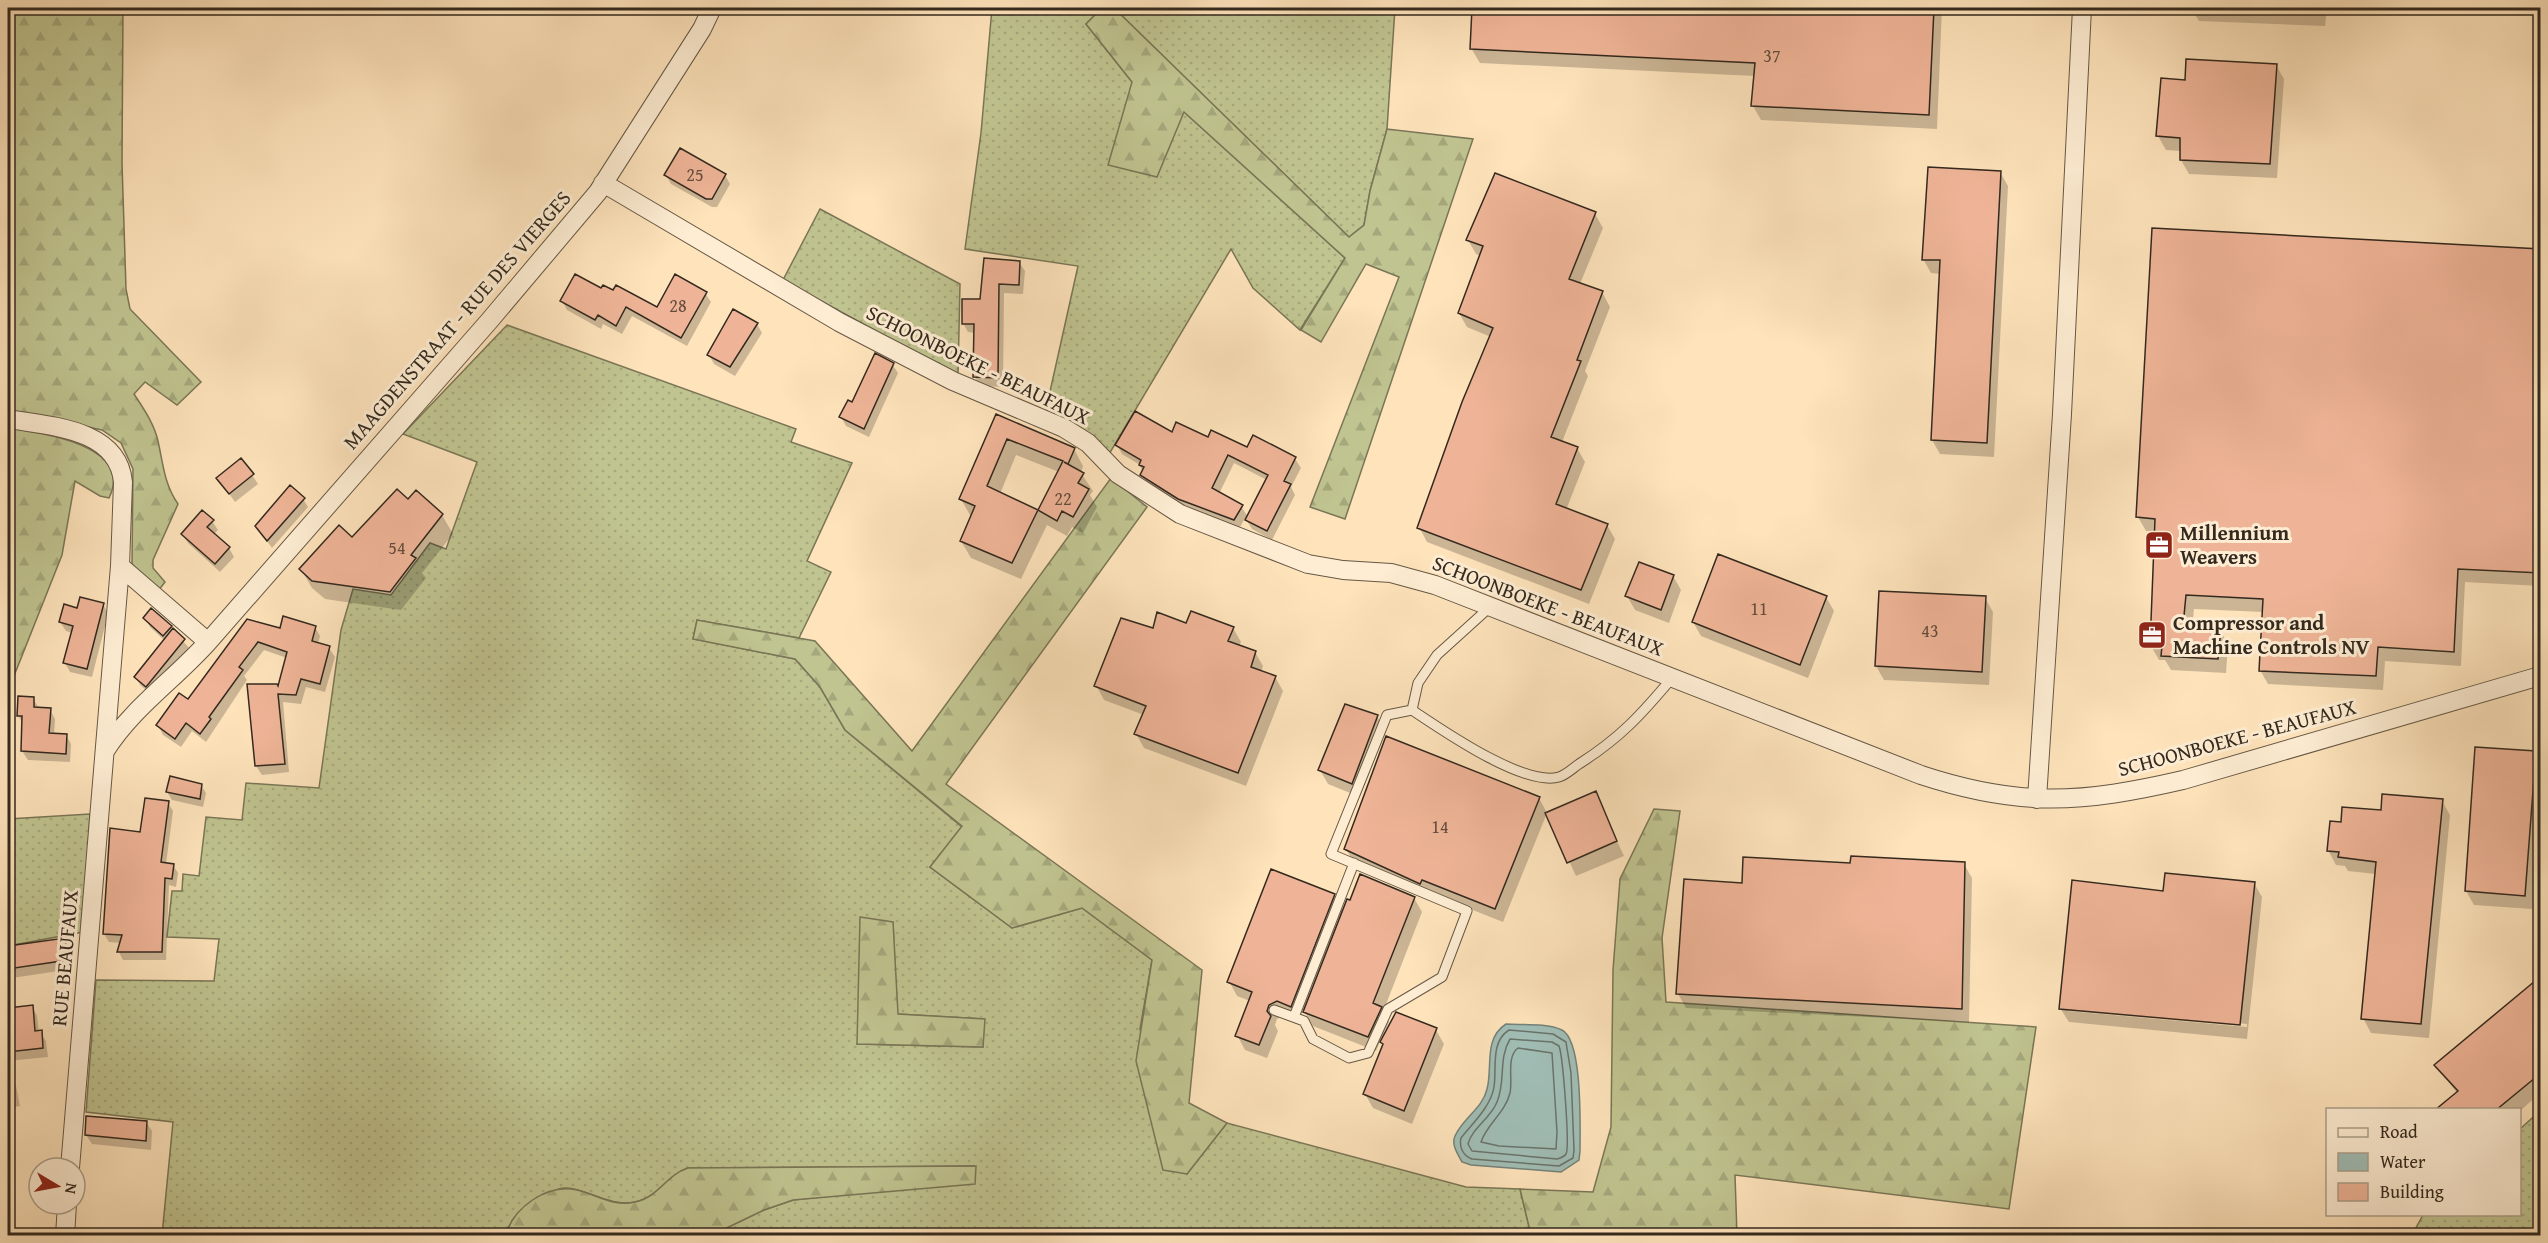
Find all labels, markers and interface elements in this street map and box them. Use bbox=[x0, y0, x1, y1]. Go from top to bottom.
house number: 37 bbox=[1763, 42, 1781, 69]
house number: 25 bbox=[686, 161, 704, 188]
street label: MAAGDENSTRAAT - RUE DES VIERGES bbox=[335, 183, 578, 456]
house number: 28 bbox=[669, 292, 687, 319]
street label: SCHOONBOEKE - BEAUFAUX bbox=[861, 297, 1095, 432]
house number: 22 bbox=[1054, 485, 1072, 512]
place label: Millennium Weavers bbox=[2180, 517, 2289, 572]
office icon: Millennium Weavers bbox=[2143, 529, 2175, 561]
house number: 54 bbox=[388, 534, 406, 561]
street label: SCHOONBOEKE - BEAUFAUX bbox=[1428, 547, 1668, 664]
house number: 11 bbox=[1750, 595, 1768, 622]
place label: Compressor and Machine Controls NV bbox=[2173, 607, 2370, 662]
house number: 43 bbox=[1921, 617, 1939, 644]
office icon: Compressor and Machine Controls NV bbox=[2136, 619, 2168, 651]
street label: SCHOONBOEKE - BEAUFAUX bbox=[2114, 691, 2359, 784]
house number: 14 bbox=[1431, 813, 1449, 840]
street label: RUE BEAUFAUX bbox=[43, 888, 86, 1028]
legend bbox=[2326, 1108, 2521, 1216]
text: Road bbox=[2380, 1118, 2418, 1145]
text: Water bbox=[2380, 1148, 2426, 1175]
north arrow bbox=[27, 1156, 87, 1216]
text: Building bbox=[2380, 1178, 2444, 1205]
text: N bbox=[59, 1181, 85, 1196]

